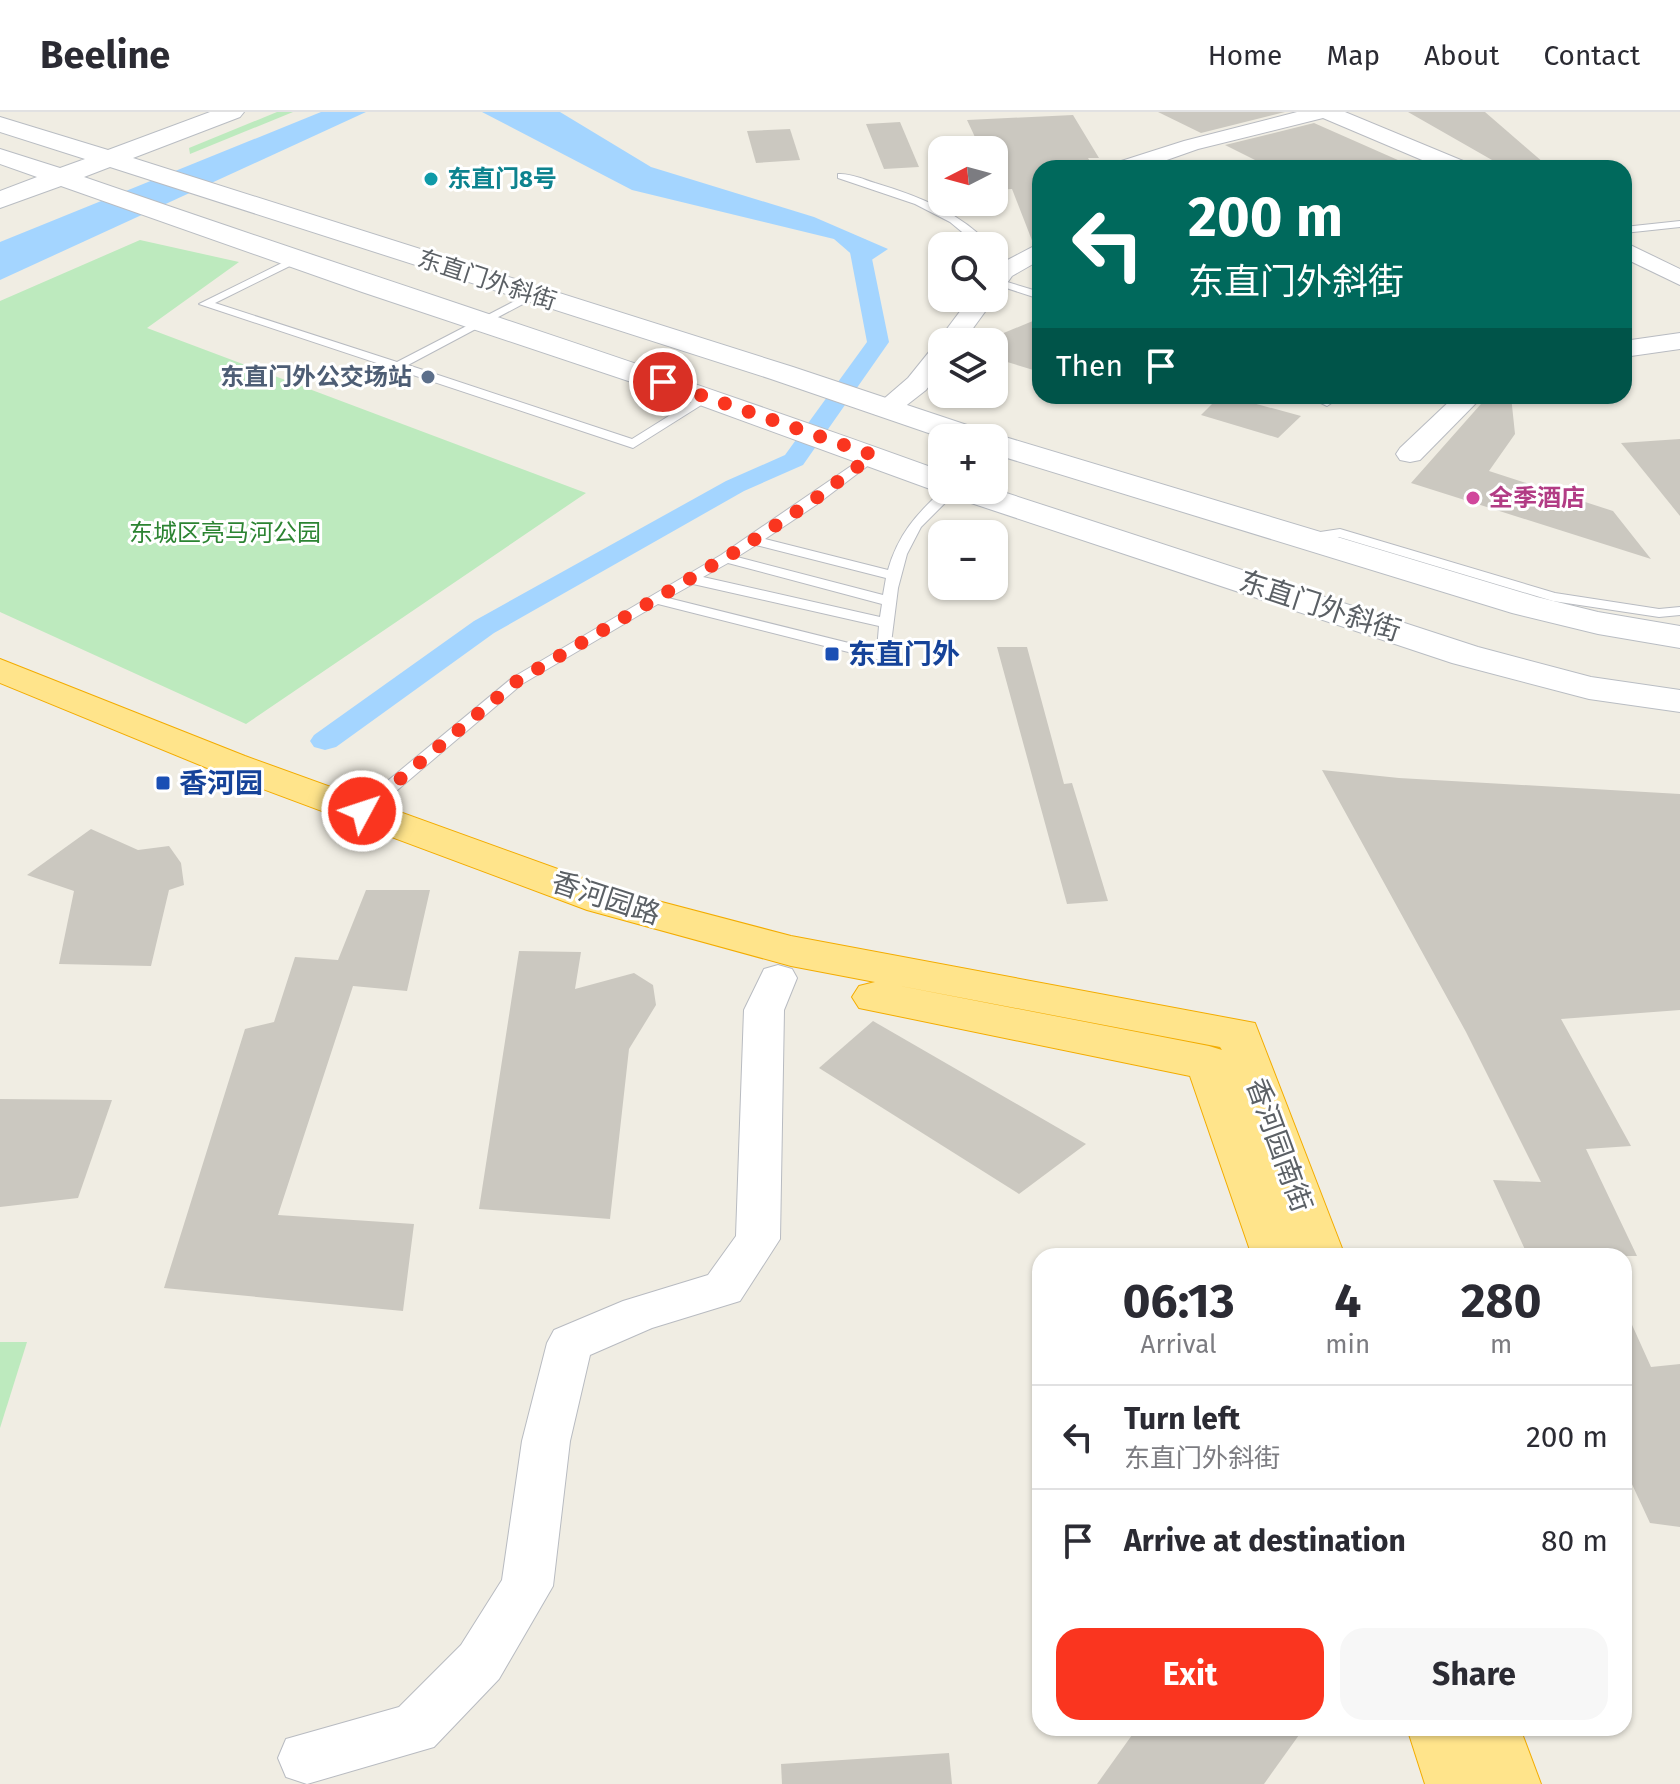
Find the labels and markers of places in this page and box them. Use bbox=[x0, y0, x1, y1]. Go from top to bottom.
place label: 东直门8号 bbox=[447, 165, 557, 193]
marker: 东直门8号 bbox=[422, 170, 440, 188]
pin bbox=[629, 348, 697, 416]
place label: 东直门外公交场站 bbox=[220, 363, 412, 391]
marker: 东直门外公交场站 bbox=[419, 368, 437, 386]
place label: 全季酒店 bbox=[1489, 484, 1585, 512]
marker: 全季酒店 bbox=[1464, 489, 1482, 507]
place label: 东直门外 bbox=[848, 638, 960, 671]
marker: 东直门外 bbox=[823, 645, 841, 663]
place label: 香河园 bbox=[179, 767, 263, 800]
marker: 香河园 bbox=[154, 774, 172, 792]

